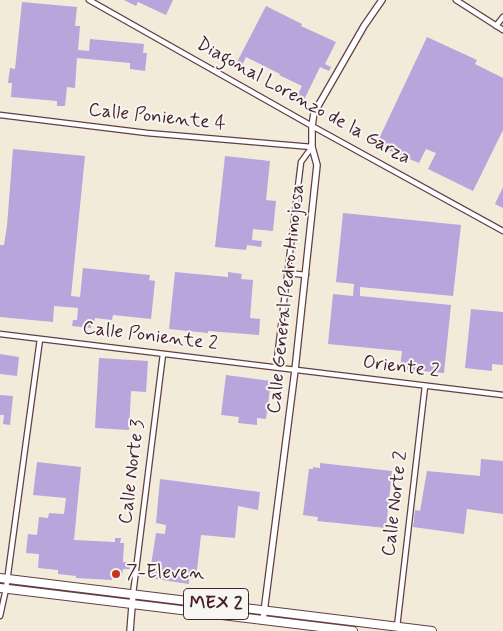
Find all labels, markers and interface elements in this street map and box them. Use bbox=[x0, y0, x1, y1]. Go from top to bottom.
street label: Diagonal Lorenzo de la Garza bbox=[192, 34, 414, 170]
street label: Calle Poniente 4 bbox=[87, 99, 227, 137]
street label: Calle General Pedro Hinojosa bbox=[264, 183, 310, 415]
street label: Calle Poniente 2 bbox=[81, 317, 219, 357]
street label: Oriente 2 bbox=[361, 352, 441, 384]
street label: Calle Norte 3 bbox=[115, 418, 151, 526]
street label: Calle Norte 2 bbox=[378, 450, 414, 558]
place label: 7-Eleven bbox=[126, 563, 204, 585]
marker: 7-Eleven bbox=[110, 568, 122, 580]
road number: MEX 2 bbox=[184, 588, 248, 620]

